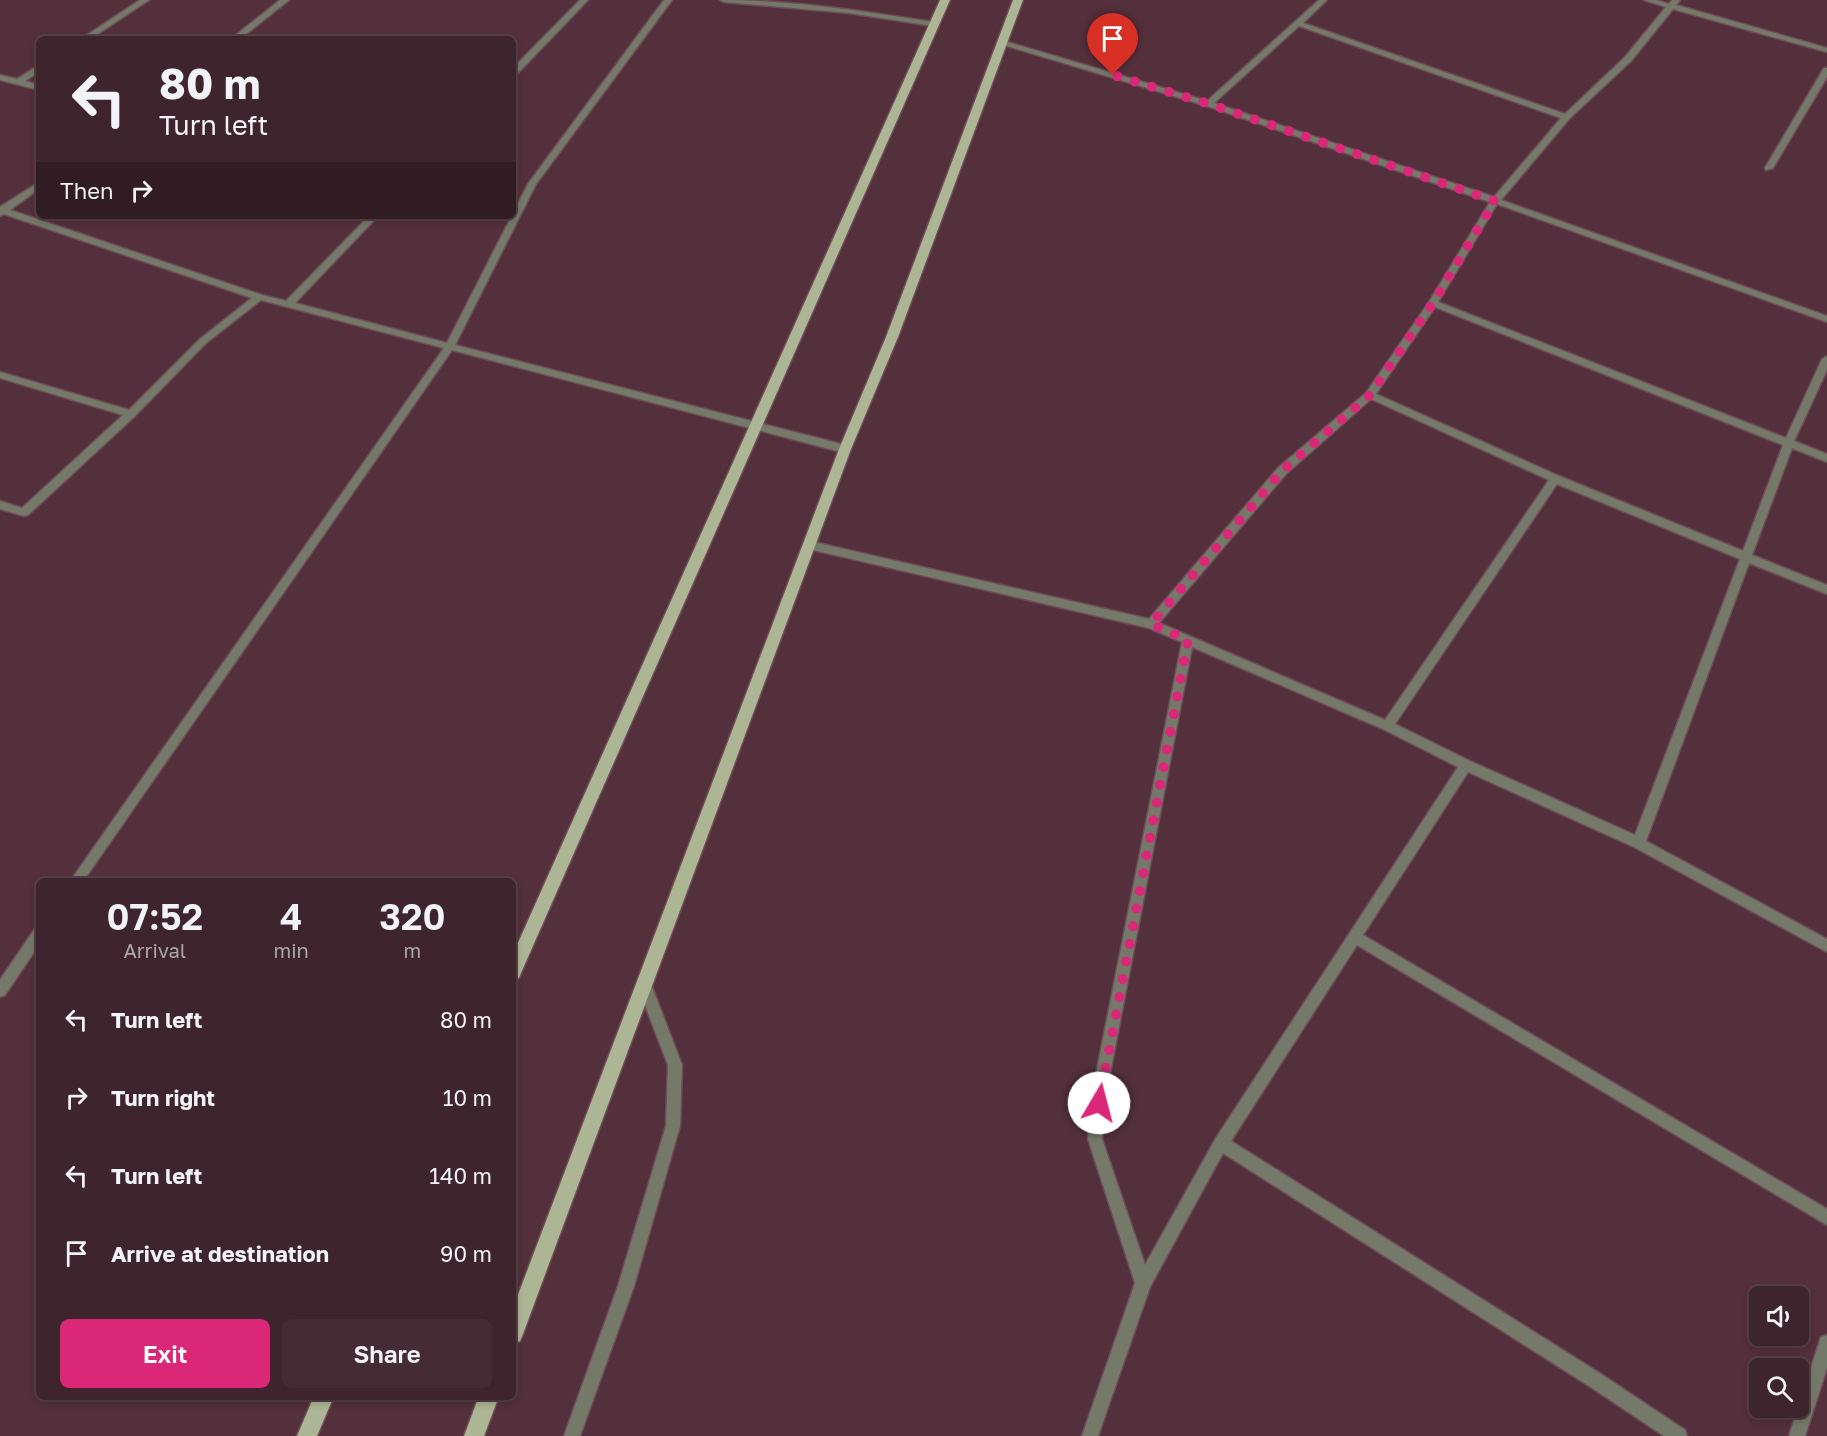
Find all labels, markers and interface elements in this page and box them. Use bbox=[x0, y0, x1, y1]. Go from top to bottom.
pin bbox=[1087, 13, 1138, 75]
icon: arrive bbox=[1096, 22, 1129, 55]
text: 80 m bbox=[159, 58, 260, 108]
icon: left bbox=[60, 60, 138, 138]
text: Turn left bbox=[159, 109, 268, 141]
icon: right bbox=[125, 174, 158, 207]
text: Then bbox=[60, 177, 113, 204]
text: 07:52 bbox=[106, 895, 203, 938]
text: 4 bbox=[280, 895, 303, 938]
text: 320 bbox=[379, 895, 446, 938]
text: Arrival bbox=[123, 938, 186, 962]
text: min bbox=[274, 938, 309, 962]
text: m bbox=[404, 938, 421, 962]
icon: left bbox=[60, 1003, 93, 1036]
text: Turn left bbox=[111, 1006, 202, 1033]
text: 80 m bbox=[440, 1006, 492, 1033]
position arrow bbox=[1067, 1071, 1131, 1135]
icon: right bbox=[60, 1081, 93, 1114]
text: Turn right bbox=[111, 1084, 215, 1111]
text: 10 m bbox=[443, 1084, 492, 1111]
icon: left bbox=[60, 1159, 93, 1192]
text: Turn left bbox=[111, 1162, 202, 1189]
text: 140 m bbox=[429, 1162, 492, 1189]
icon: arrive bbox=[60, 1237, 93, 1270]
text: Arrive at destination bbox=[111, 1240, 329, 1267]
text: 90 m bbox=[440, 1240, 492, 1267]
map controls bbox=[1749, 1286, 1809, 1418]
button: sound bbox=[1749, 1286, 1809, 1346]
button: Exit bbox=[60, 1319, 270, 1388]
button: Share bbox=[282, 1319, 492, 1388]
button: search bbox=[1749, 1358, 1809, 1418]

